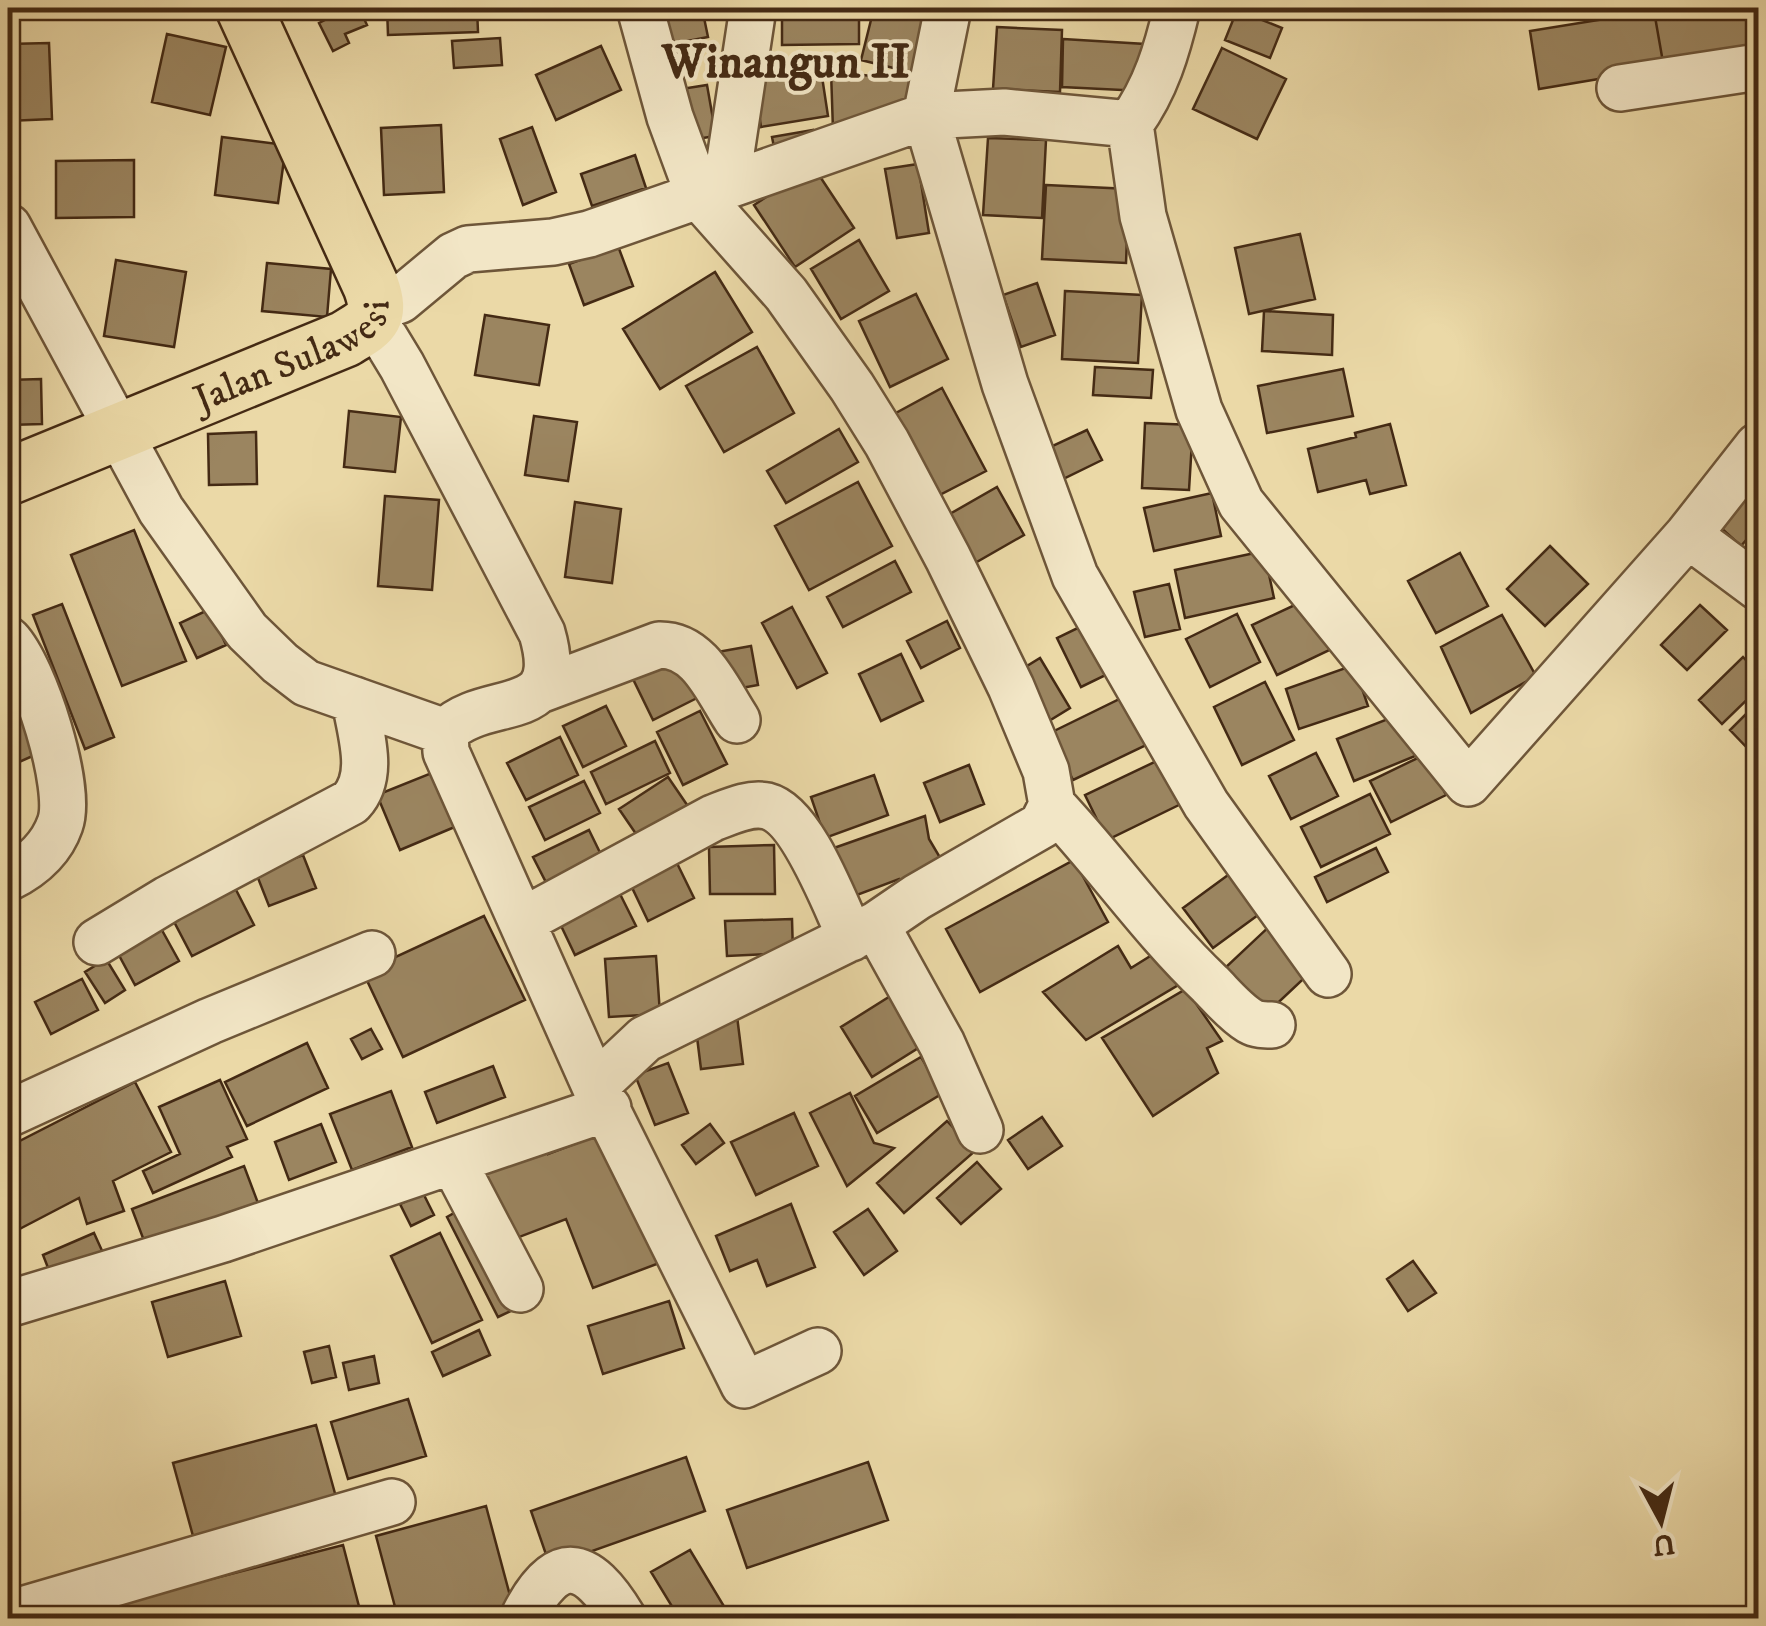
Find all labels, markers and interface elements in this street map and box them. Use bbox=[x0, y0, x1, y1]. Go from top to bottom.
district label: Winangun II bbox=[661, 33, 910, 93]
street label: Jalan Sulawesi bbox=[185, 300, 402, 425]
north arrow bbox=[1611, 1471, 1711, 1571]
text: U bbox=[1651, 1526, 1677, 1563]

